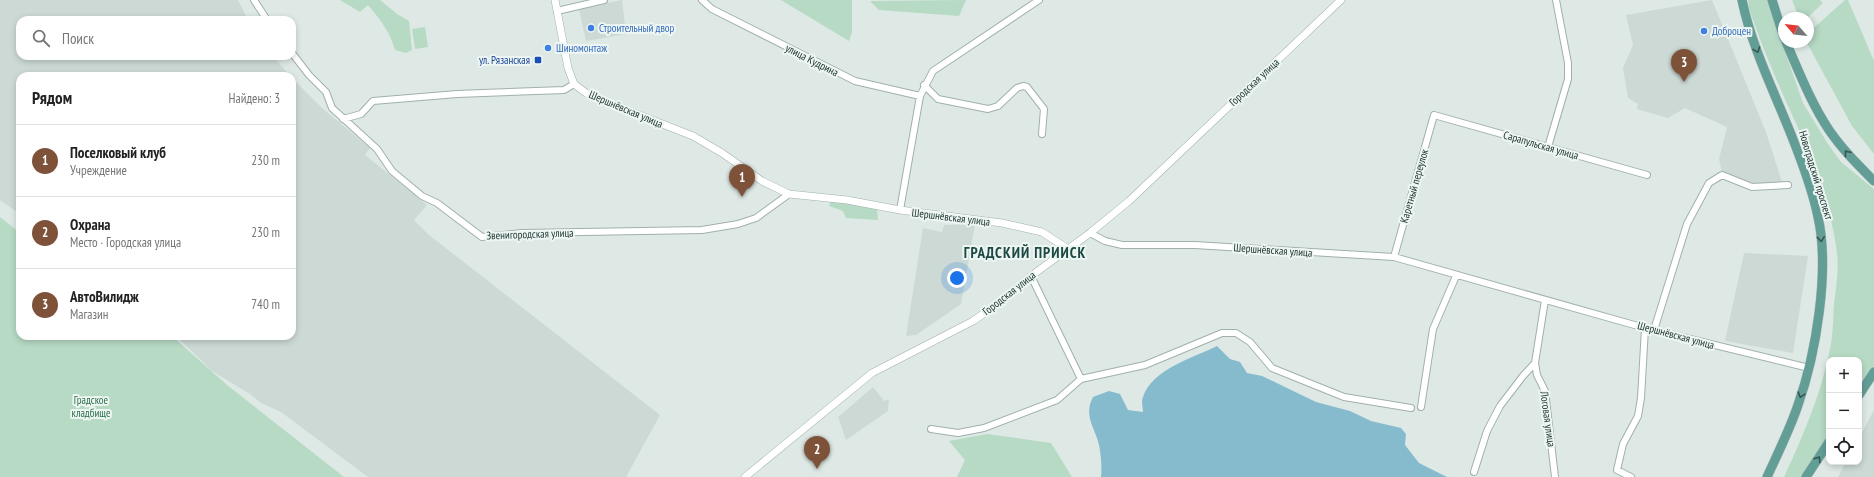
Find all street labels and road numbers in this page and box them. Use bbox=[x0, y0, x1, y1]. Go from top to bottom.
street label: улица Кудрина bbox=[783, 41, 841, 79]
street label: Городская улица bbox=[1226, 55, 1282, 109]
street label: Шершнёвская улица bbox=[587, 87, 665, 131]
street label: Сарапульская улица bbox=[1502, 128, 1580, 162]
street label: Новоградский проспект bbox=[1796, 129, 1836, 222]
street label: Каретный переулок bbox=[1397, 147, 1431, 225]
street label: Шершнёвская улица bbox=[911, 205, 991, 229]
street label: Звенигородская улица bbox=[486, 225, 574, 243]
street label: Шершнёвская улица bbox=[1233, 240, 1313, 260]
street label: Городская улица bbox=[980, 268, 1038, 318]
street label: Шершнёвская улица bbox=[1636, 318, 1716, 352]
street label: Логовая улица bbox=[1537, 389, 1559, 448]

